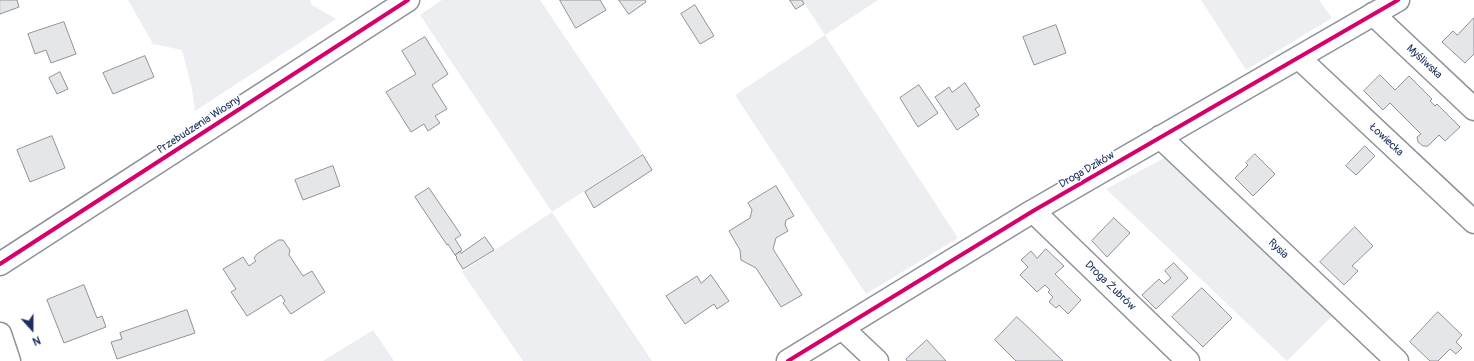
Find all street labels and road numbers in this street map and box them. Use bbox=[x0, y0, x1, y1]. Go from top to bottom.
street label: Myśliwska bbox=[1403, 42, 1445, 82]
street label: Przebudzenia Wiosny bbox=[155, 93, 243, 157]
street label: Łowiecka bbox=[1366, 121, 1406, 159]
street label: Droga Dzików bbox=[1057, 149, 1117, 191]
street label: Rysia bbox=[1265, 236, 1291, 262]
street label: Droga Żubrów bbox=[1082, 258, 1138, 314]

